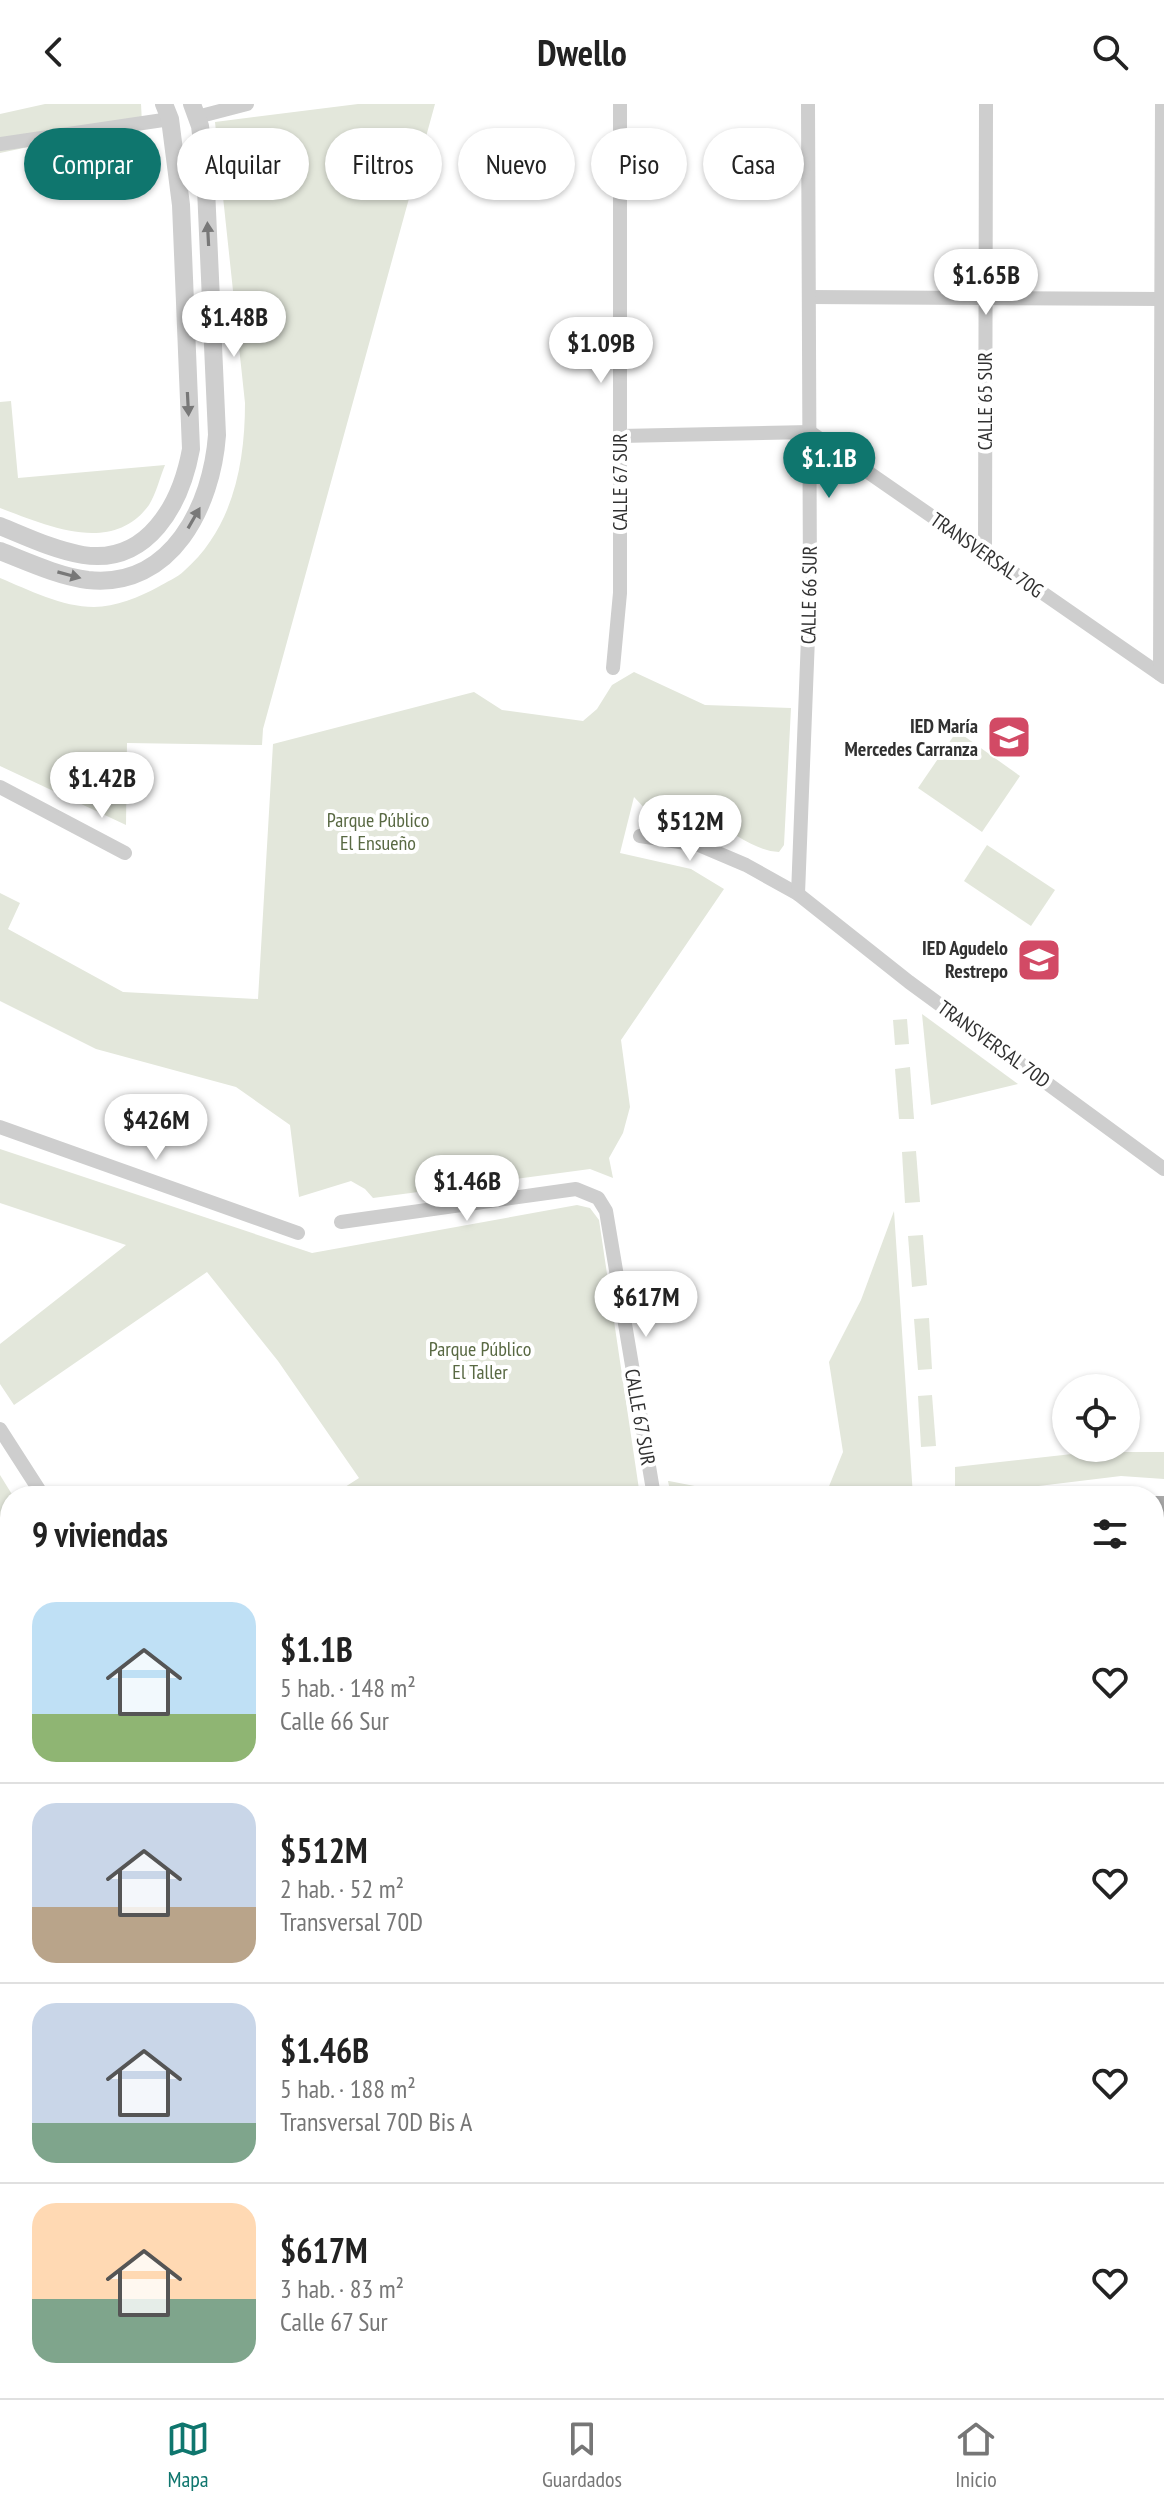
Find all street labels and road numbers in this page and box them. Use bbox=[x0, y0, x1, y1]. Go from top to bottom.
street label: CALLE 65 SUR bbox=[972, 351, 998, 450]
street label: CALLE 67 SUR bbox=[607, 433, 633, 531]
street label: TRANSVERSAL 70G bbox=[925, 506, 1049, 604]
street label: CALLE 66 SUR bbox=[795, 545, 823, 644]
street label: TRANSVERSAL 70D bbox=[933, 994, 1055, 1094]
street label: CALLE 67 SUR bbox=[619, 1367, 661, 1468]

